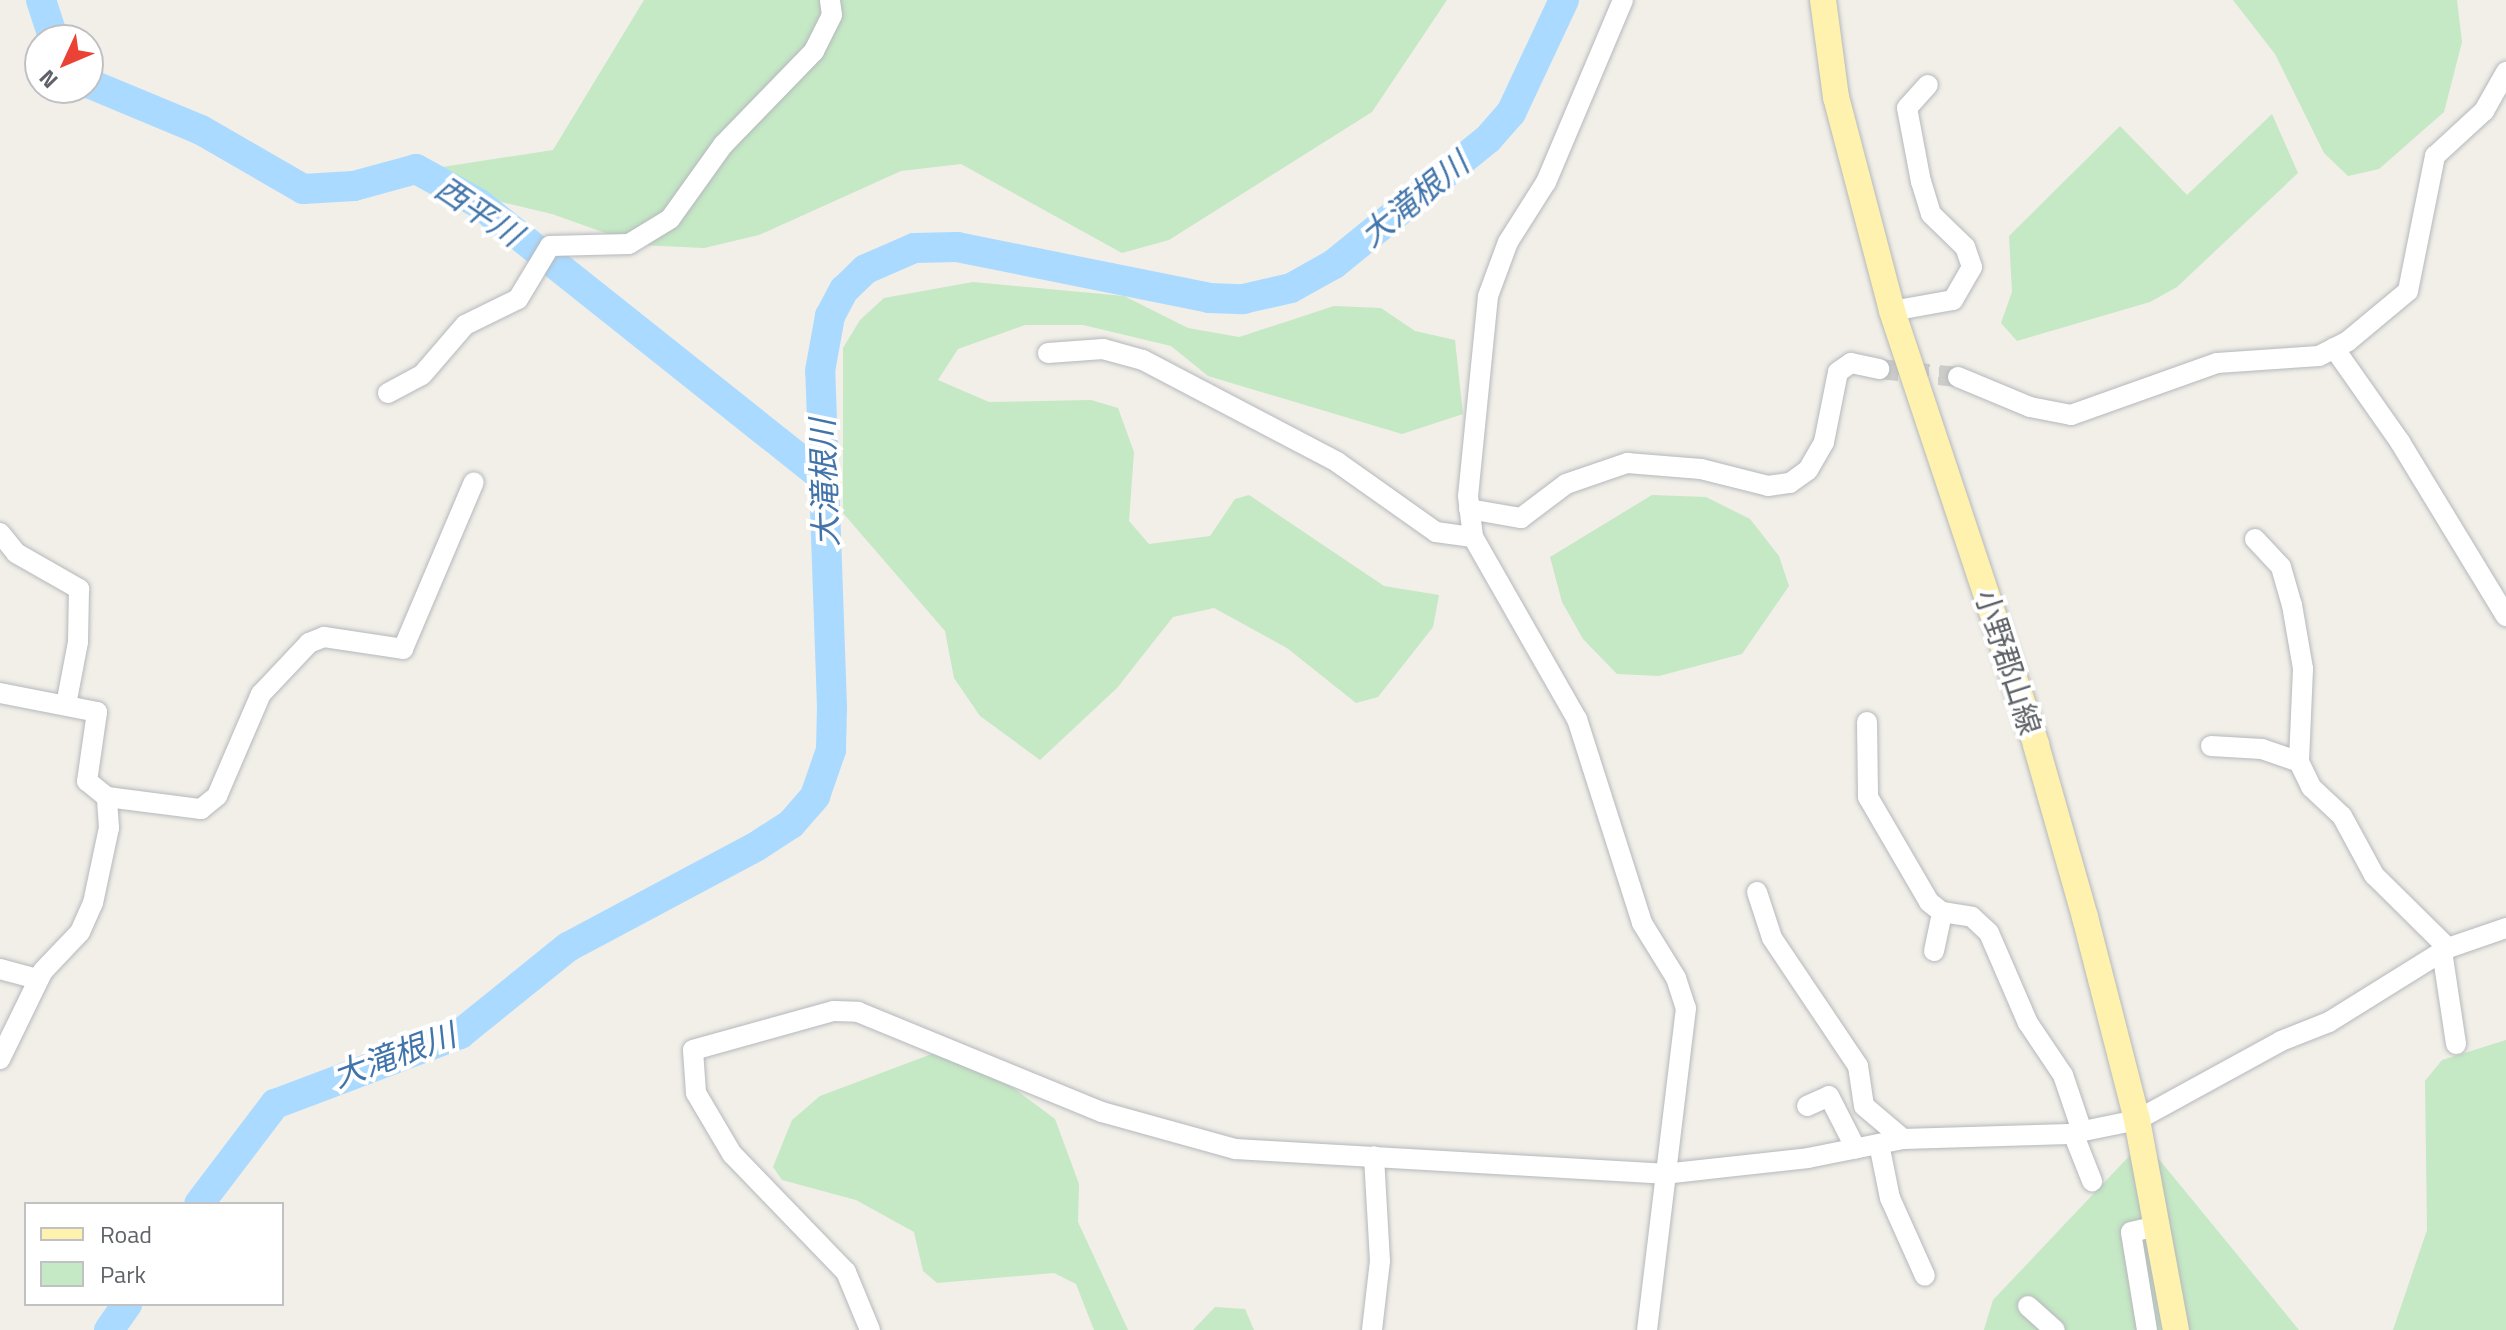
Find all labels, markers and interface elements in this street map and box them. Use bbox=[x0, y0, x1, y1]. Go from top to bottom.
north arrow bbox=[24, 24, 104, 104]
text: N bbox=[31, 62, 66, 97]
water label: 大滝根川 bbox=[1352, 144, 1476, 254]
water label: 西平川 bbox=[428, 168, 530, 254]
water label: 大滝根川 bbox=[803, 418, 845, 548]
street label: 小野郡山線 bbox=[1968, 585, 2048, 739]
water label: 大滝根川 bbox=[327, 1015, 461, 1095]
legend bbox=[24, 1202, 284, 1306]
text: Road bbox=[100, 1216, 152, 1252]
text: Park bbox=[100, 1256, 146, 1292]

